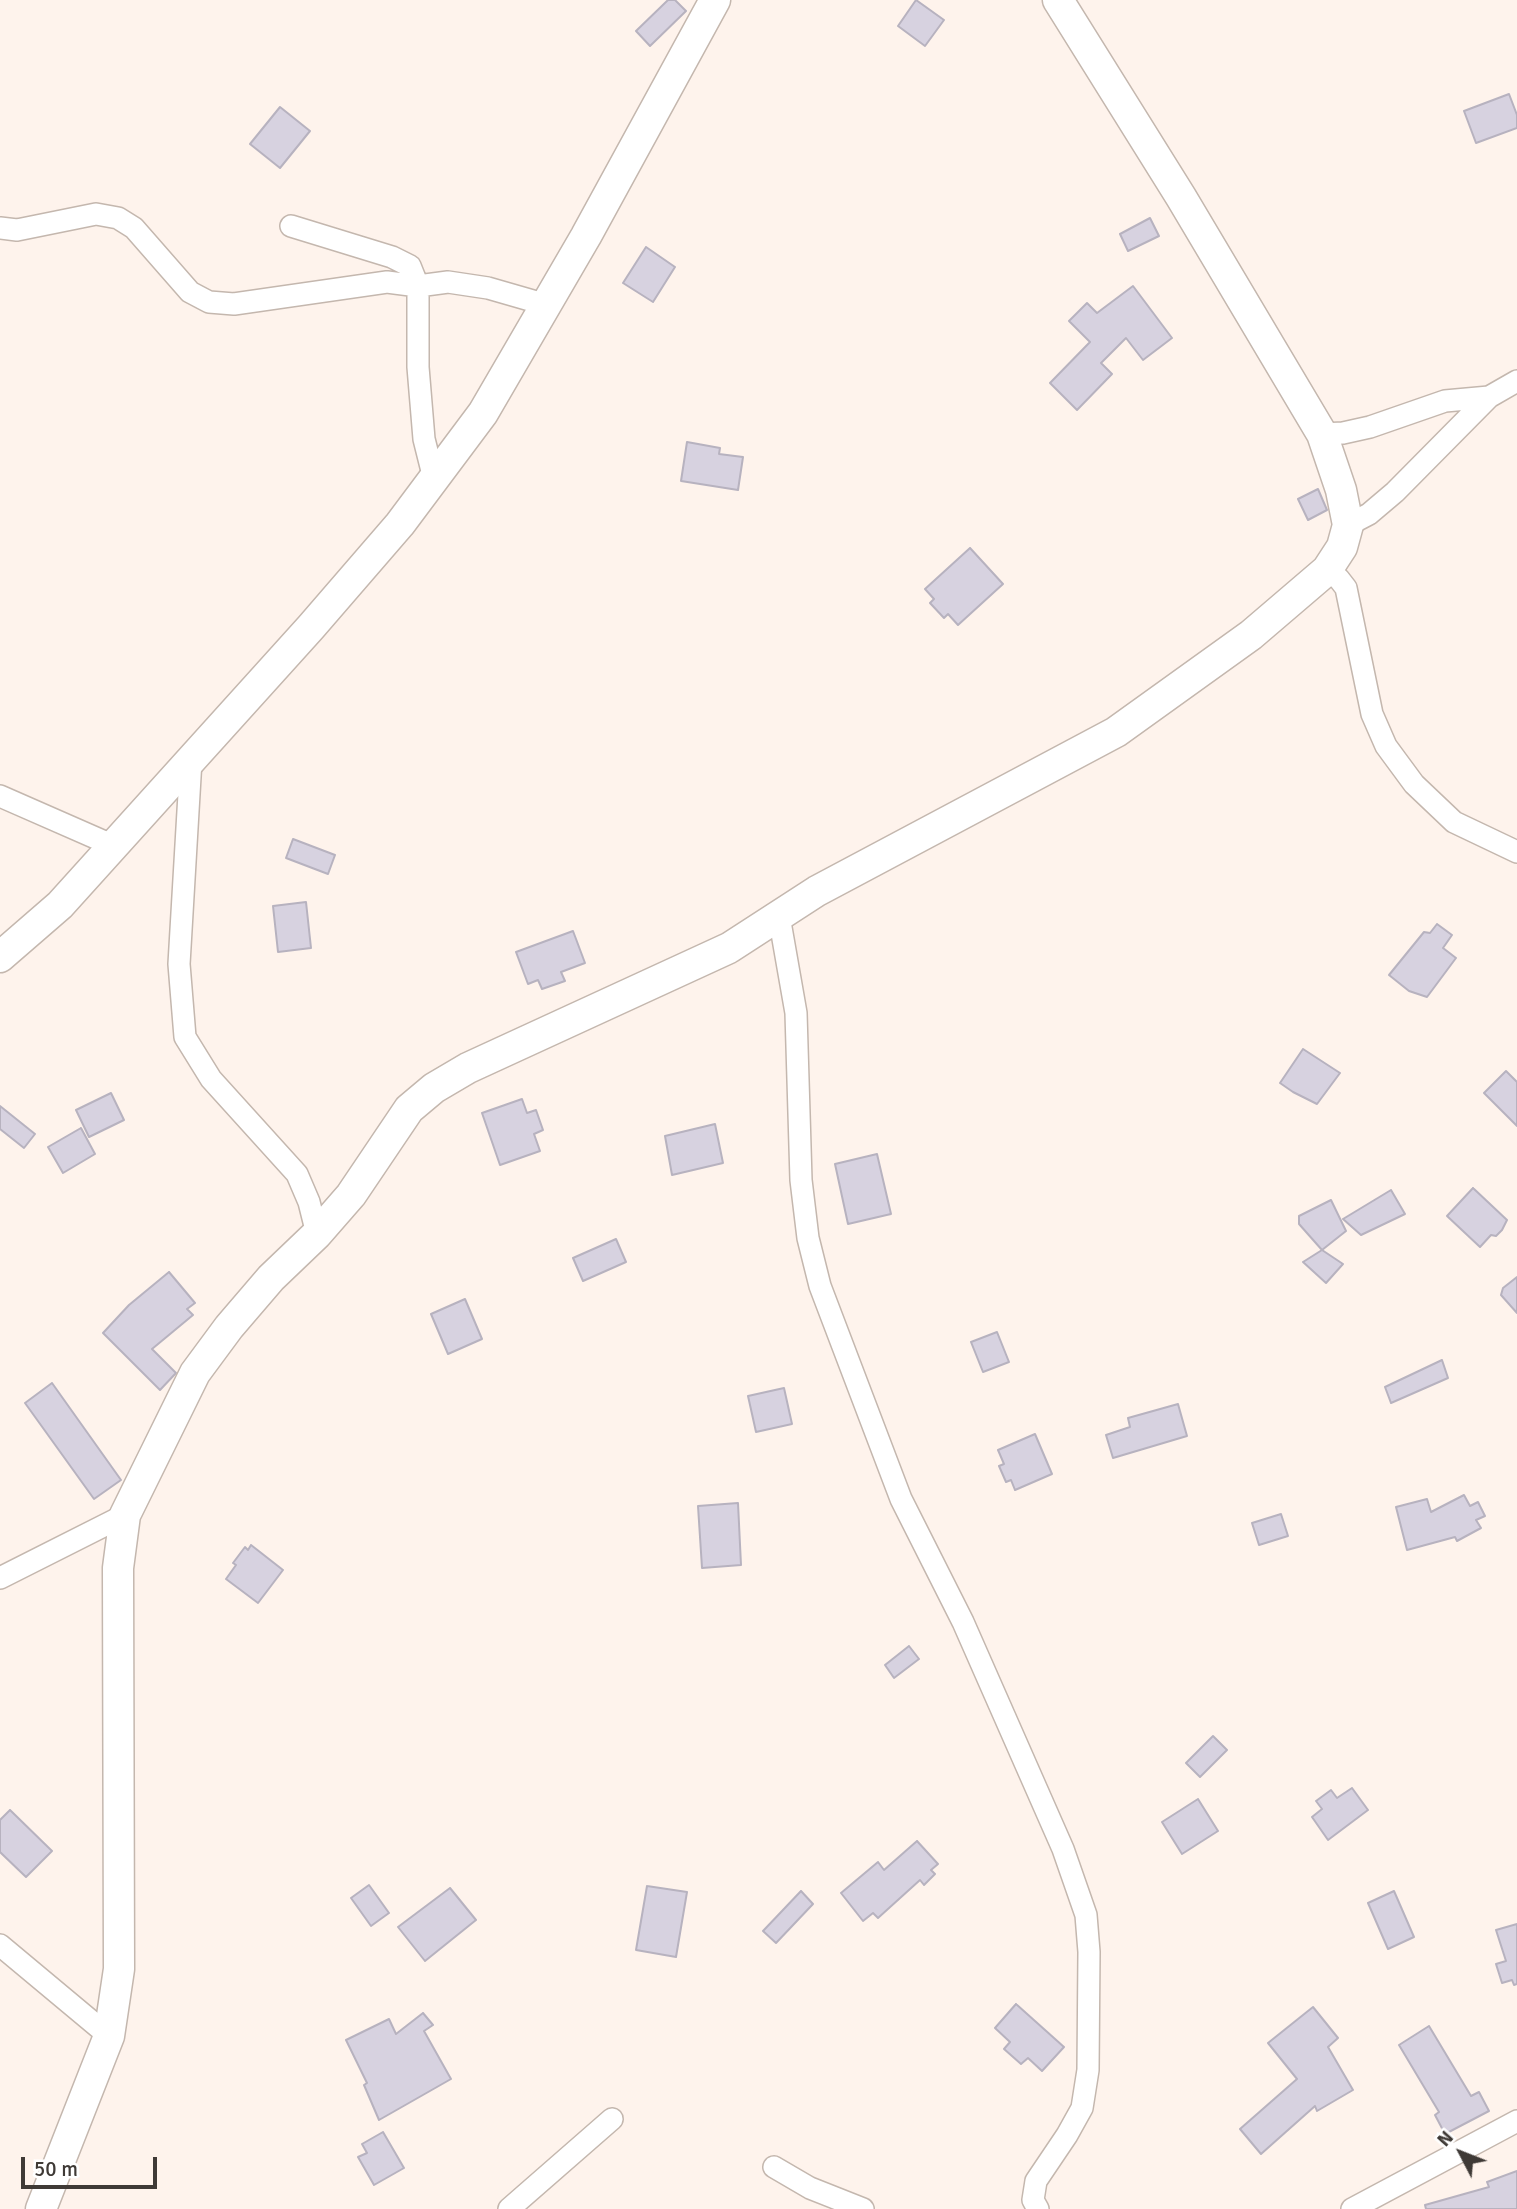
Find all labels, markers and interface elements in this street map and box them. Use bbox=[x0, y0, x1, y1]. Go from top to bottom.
north arrow bbox=[1426, 2118, 1496, 2188]
text: N bbox=[1432, 2126, 1459, 2152]
scale bar bbox=[24, 2142, 161, 2186]
text: 50 m bbox=[34, 2156, 78, 2182]

